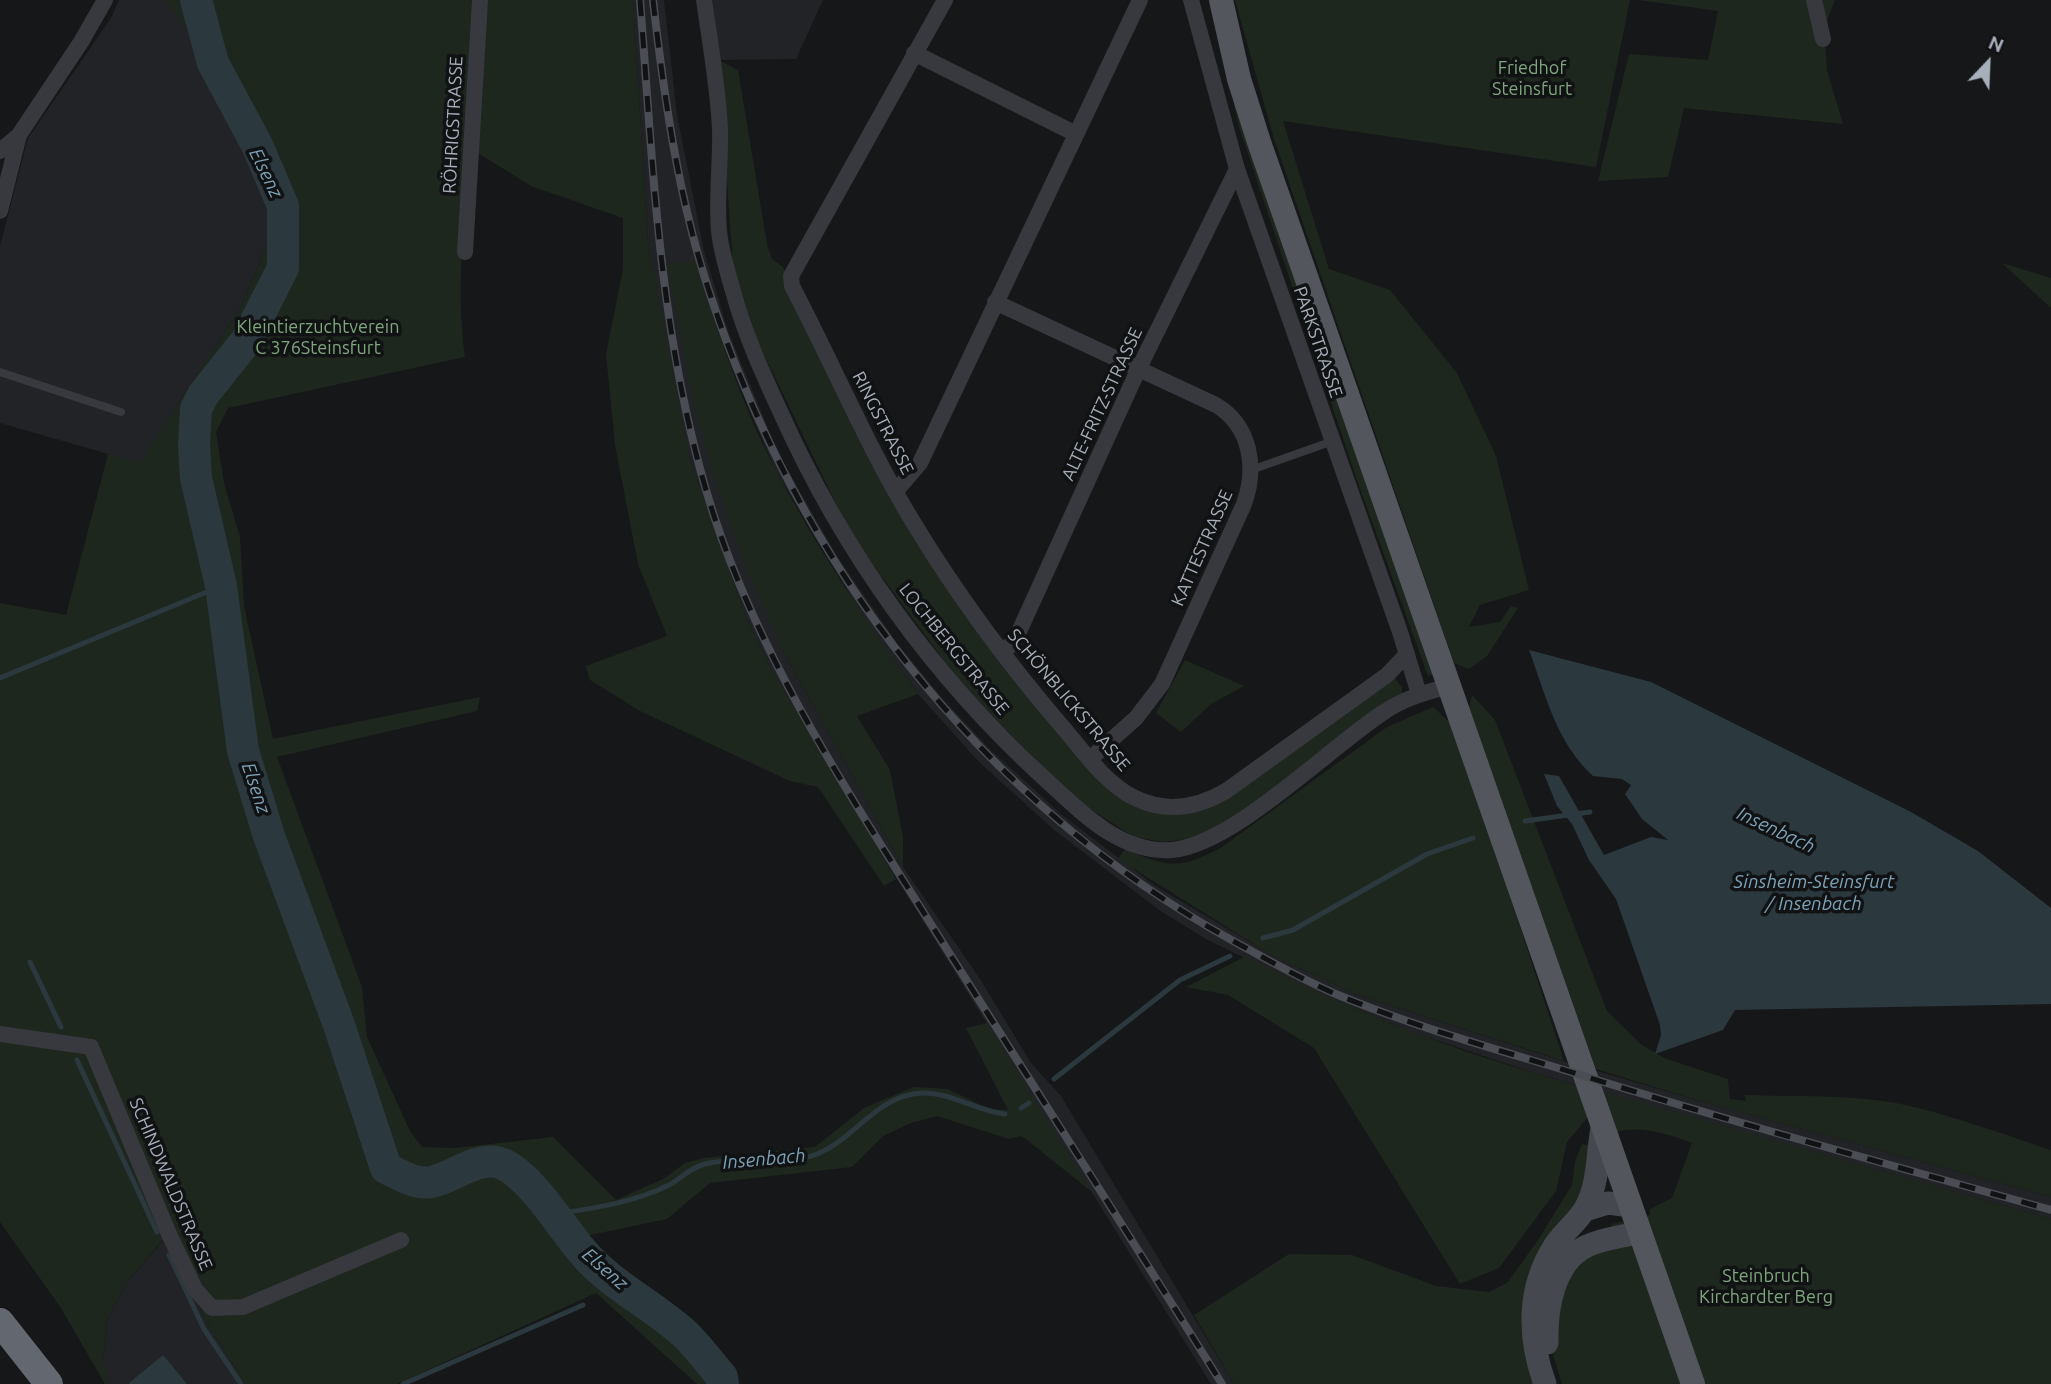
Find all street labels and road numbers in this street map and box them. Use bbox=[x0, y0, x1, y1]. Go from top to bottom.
street label: RÖHRIGSTRASSE bbox=[439, 56, 467, 194]
street label: PARKSTRASSE bbox=[1289, 284, 1347, 400]
street label: ALTE-FRITZ-STRASSE bbox=[1057, 324, 1147, 484]
street label: RINGSTRASSE bbox=[848, 368, 918, 478]
street label: KATTESTRASSE bbox=[1167, 487, 1237, 609]
street label: LOCHBERGSTRASSE bbox=[894, 579, 1014, 719]
street label: SCHÖNBLICKSTRASSE bbox=[1003, 624, 1135, 776]
street label: SCHINDWALDSTRASSE bbox=[125, 1095, 217, 1273]

